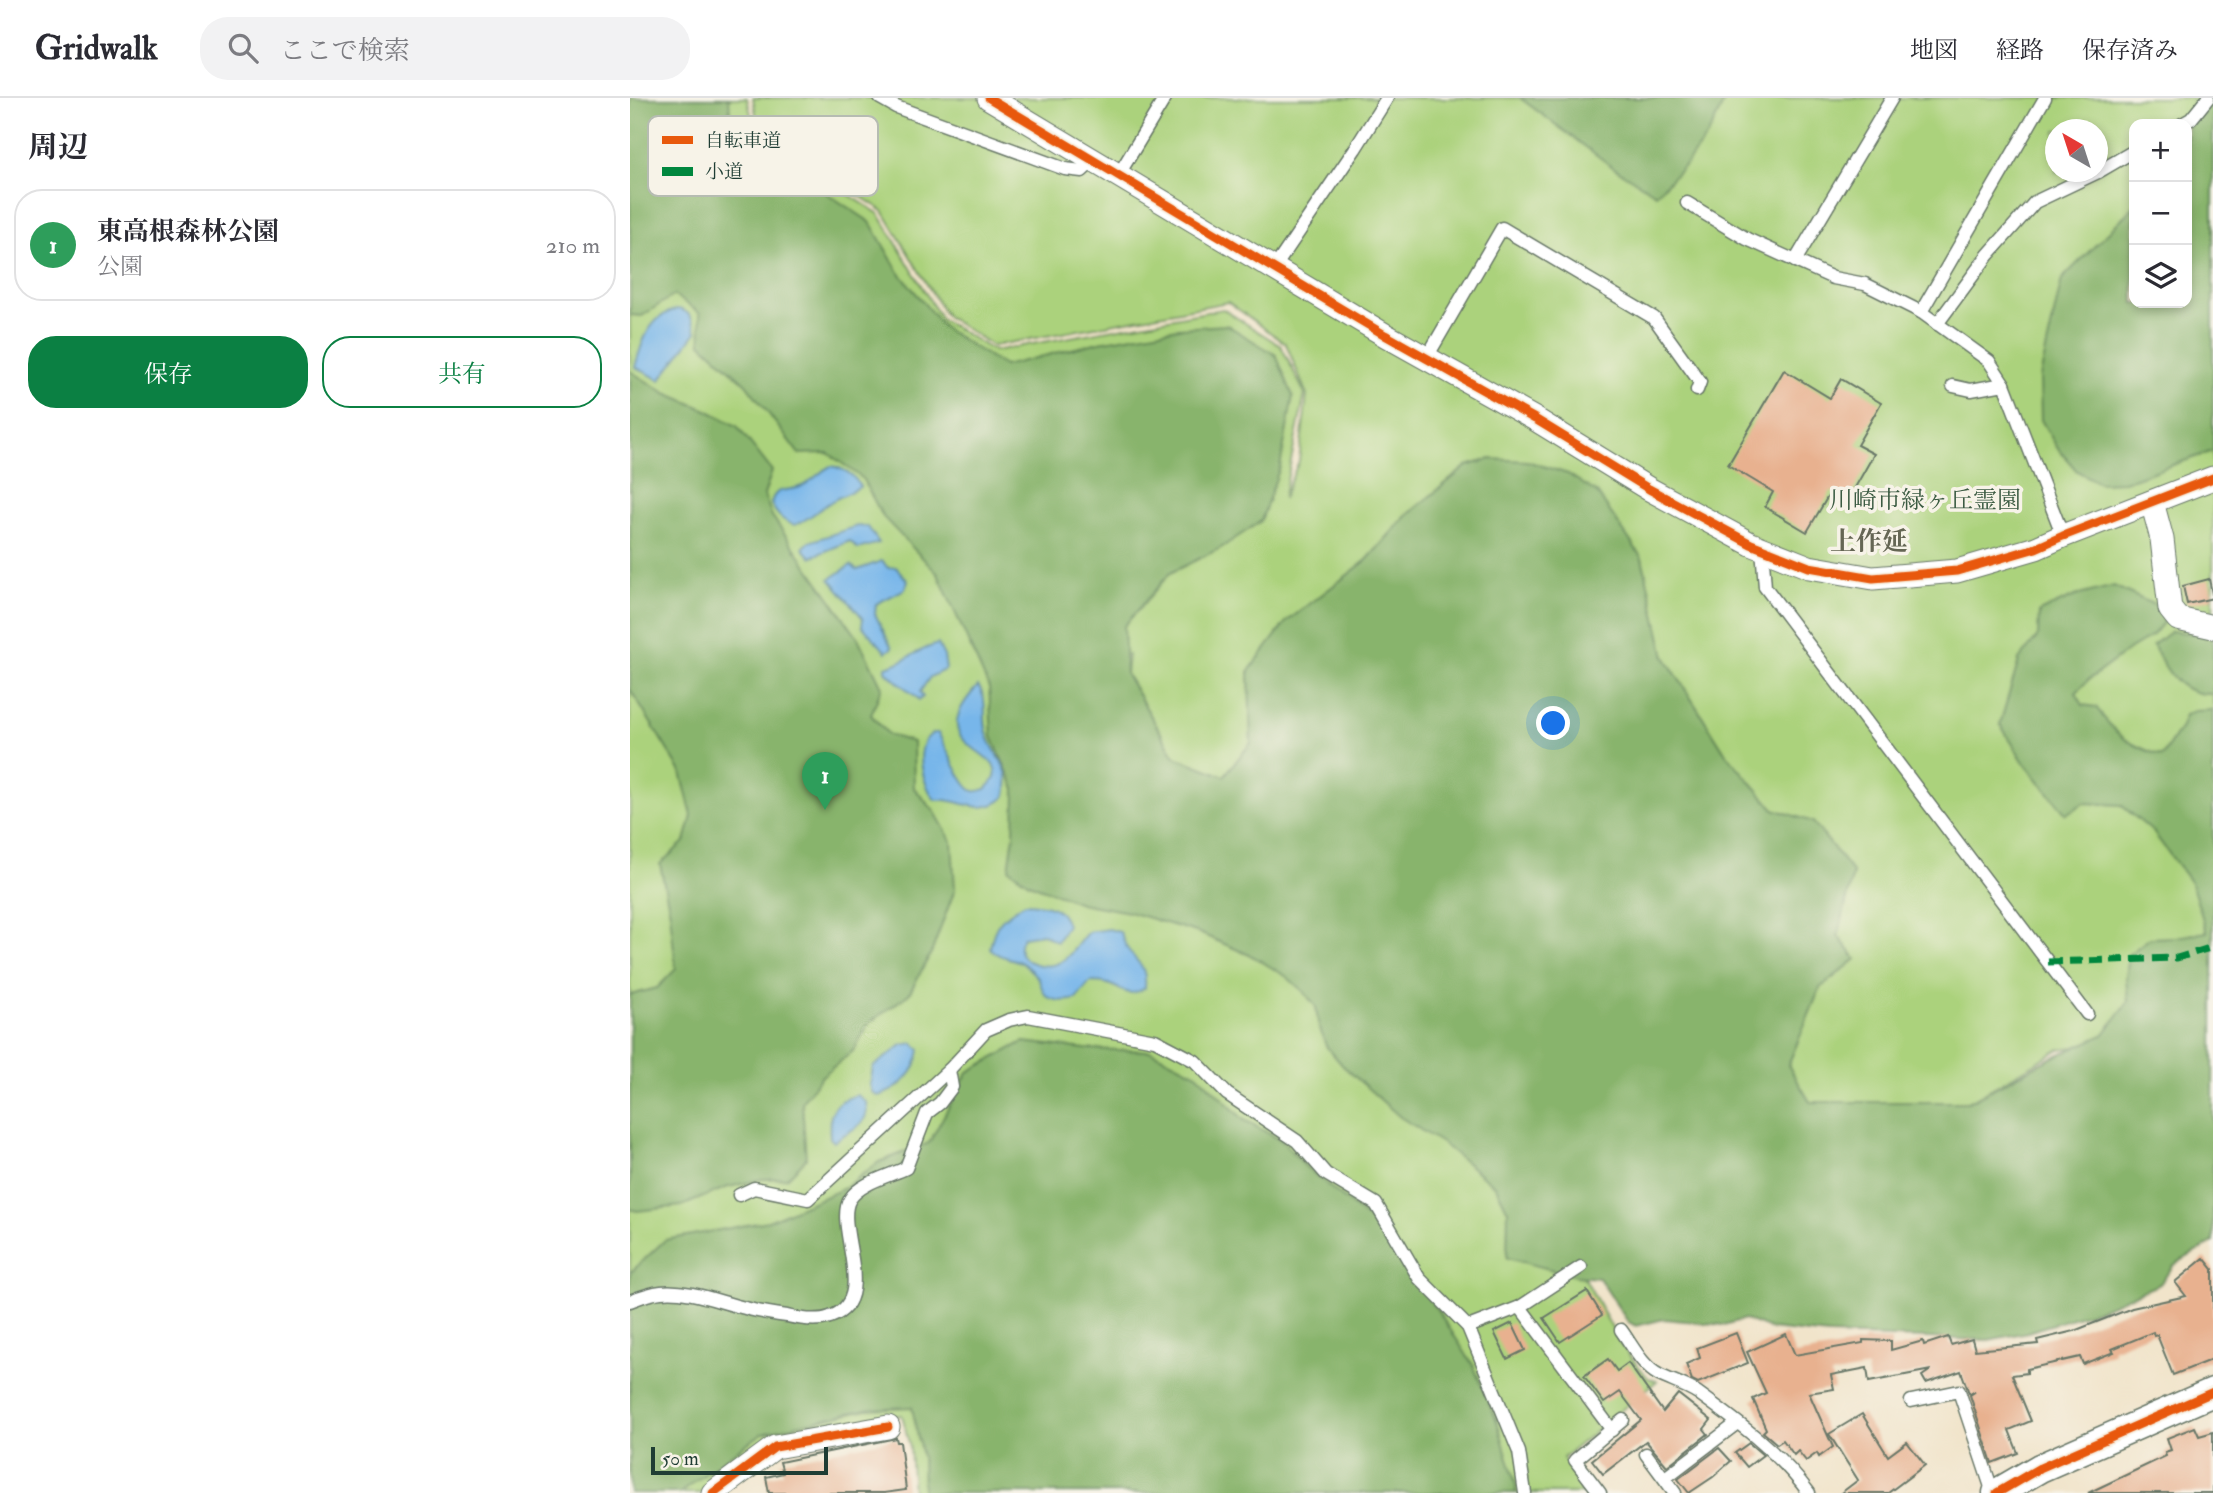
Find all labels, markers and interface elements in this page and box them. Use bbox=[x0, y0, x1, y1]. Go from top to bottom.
search box bbox=[200, 17, 690, 80]
text: Gridwalk bbox=[35, 28, 158, 69]
icon: search bbox=[224, 29, 262, 67]
text: ここで検索 bbox=[280, 35, 410, 67]
text: 地図 bbox=[1910, 35, 1958, 66]
text: 経路 bbox=[1996, 35, 2044, 66]
text: 保存済み bbox=[2082, 35, 2178, 66]
legend bbox=[648, 116, 878, 196]
north arrow bbox=[2045, 119, 2108, 182]
map controls bbox=[2129, 119, 2192, 308]
button: + bbox=[2129, 119, 2192, 182]
text: 周辺 bbox=[28, 129, 88, 166]
text: 自転車道 bbox=[705, 129, 781, 153]
text: 小道 bbox=[705, 160, 743, 184]
button: − bbox=[2129, 182, 2192, 245]
text: 東高根森林公園 bbox=[97, 216, 279, 248]
text: 1 bbox=[49, 231, 57, 260]
text: 210 m bbox=[546, 231, 600, 260]
button: layers bbox=[2129, 245, 2192, 308]
text: 公園 bbox=[97, 252, 143, 281]
button: 保存 bbox=[28, 336, 308, 408]
button: 共有 bbox=[322, 336, 602, 408]
park label: 川崎市緑ヶ丘霊園 bbox=[1829, 485, 2021, 516]
district label: 上作延 bbox=[1830, 526, 1908, 558]
your location bbox=[1536, 706, 1570, 740]
pin: 1 bbox=[802, 752, 848, 810]
scale bar bbox=[651, 1444, 828, 1476]
text: 50 m bbox=[662, 1447, 699, 1471]

